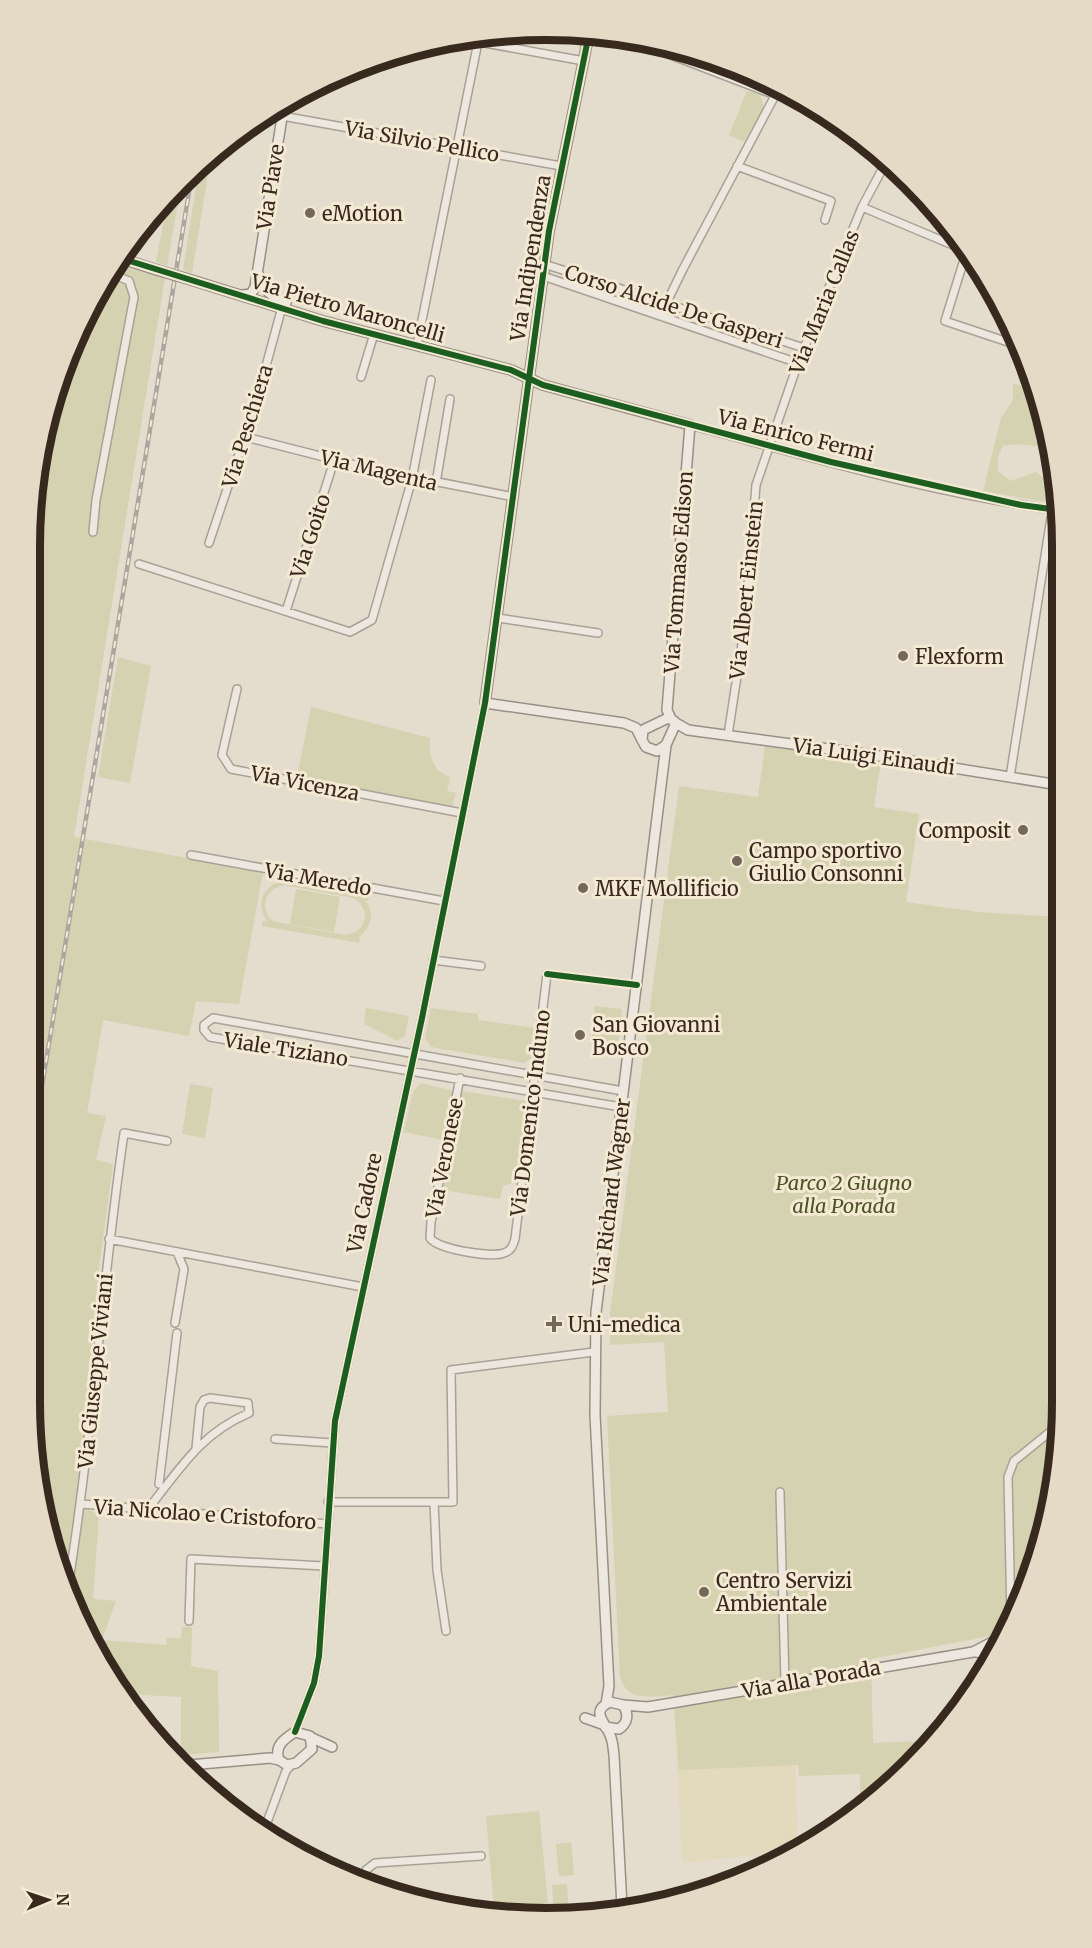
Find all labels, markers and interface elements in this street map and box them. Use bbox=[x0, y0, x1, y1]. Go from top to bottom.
street label: Via Silvio Pellico bbox=[342, 115, 502, 167]
street label: Via Piave bbox=[251, 142, 289, 233]
street label: Via Indipendenza bbox=[504, 173, 556, 344]
place label: eMotion bbox=[322, 201, 403, 226]
marker: eMotion bbox=[303, 206, 317, 220]
street label: Via Maria Callas bbox=[783, 226, 864, 379]
street label: Corso Alcide De Gasperi bbox=[562, 259, 786, 353]
street label: Via Pietro Maroncelli bbox=[247, 268, 448, 348]
street label: Via Peschiera bbox=[216, 361, 278, 492]
street label: Via Enrico Fermi bbox=[714, 403, 877, 466]
street label: Via Magenta bbox=[317, 444, 440, 496]
street label: Via Tommaso Edison bbox=[658, 470, 698, 675]
street label: Via Goito bbox=[284, 490, 335, 582]
street label: Via Albert Einstein bbox=[724, 499, 768, 682]
place label: Flexform bbox=[915, 644, 1004, 669]
marker: Flexform bbox=[896, 649, 910, 663]
street label: Via Luigi Einaudi bbox=[790, 732, 957, 780]
street label: Via Vicenza bbox=[247, 760, 362, 806]
place label: Composit bbox=[919, 818, 1011, 843]
marker: Composit bbox=[1016, 823, 1030, 837]
place label: Campo sportivo Giulio Consonni bbox=[749, 838, 903, 886]
marker: Campo sportivo Giulio Consonni bbox=[730, 854, 744, 868]
street label: Via Meredo bbox=[262, 857, 374, 901]
place label: MKF Mollificio bbox=[595, 876, 739, 901]
marker: MKF Mollificio bbox=[576, 881, 590, 895]
street label: Via Domenico Induno bbox=[505, 1008, 555, 1219]
place label: San Giovanni Bosco bbox=[592, 1012, 720, 1060]
street label: Viale Tiziano bbox=[221, 1027, 350, 1071]
marker: San Giovanni Bosco bbox=[573, 1028, 587, 1042]
street label: Via Veronese bbox=[420, 1096, 468, 1221]
street label: Via Richard Wagner bbox=[587, 1097, 635, 1288]
street label: Via Cadore bbox=[341, 1151, 387, 1256]
park label: Parco 2 Giugno alla Porada bbox=[776, 1170, 912, 1218]
street label: Via Giuseppe Viviani bbox=[72, 1272, 118, 1471]
place label: Uni-medica bbox=[568, 1312, 681, 1337]
marker: Uni-medica bbox=[545, 1315, 563, 1333]
street label: Via Nicolao e Cristoforo bbox=[92, 1494, 317, 1534]
place label: Centro Servizi Ambientale bbox=[715, 1568, 852, 1616]
marker: Centro Servizi Ambientale bbox=[697, 1585, 711, 1599]
street label: Via alla Porada bbox=[739, 1654, 883, 1704]
north arrow bbox=[18, 1870, 78, 1930]
text: N bbox=[53, 1893, 73, 1907]

